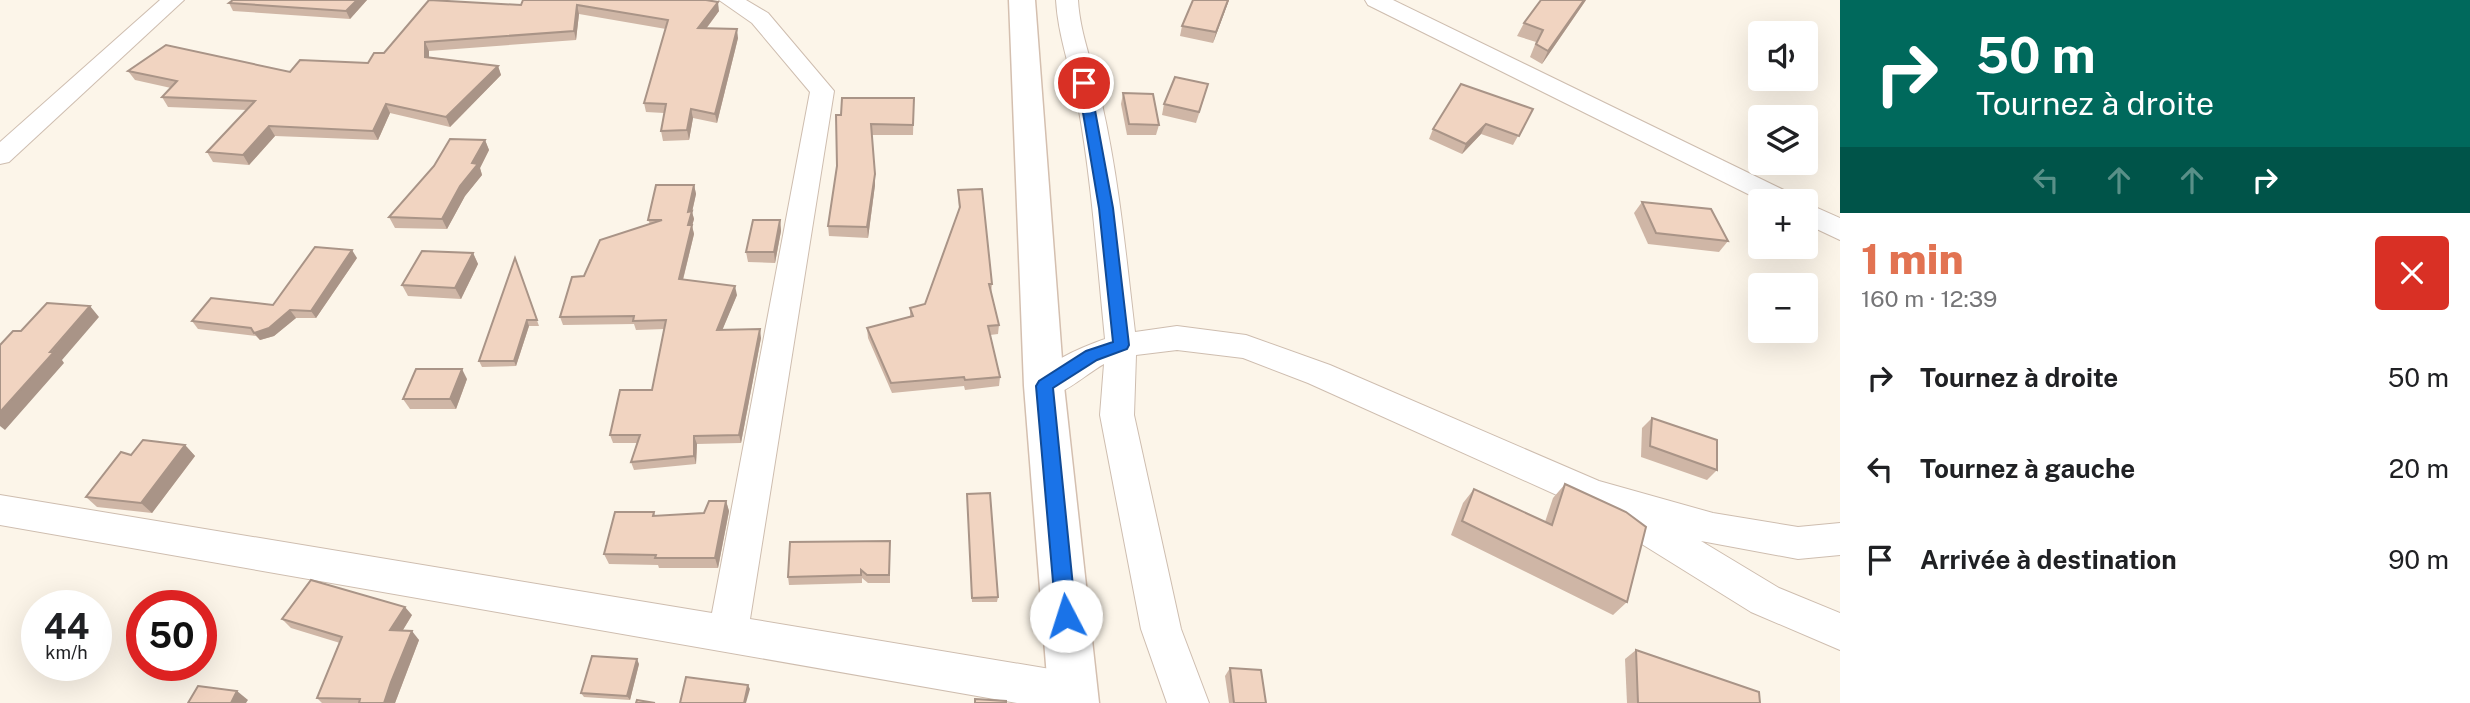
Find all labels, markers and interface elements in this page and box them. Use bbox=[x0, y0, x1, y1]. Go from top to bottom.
map controls bbox=[1748, 21, 1818, 343]
button: sound bbox=[1748, 21, 1818, 91]
text: 50 m bbox=[1976, 26, 2096, 84]
icon: right bbox=[1861, 28, 1952, 119]
pin bbox=[1054, 53, 1114, 113]
icon: arrive bbox=[1065, 64, 1103, 102]
text: Tournez à droite bbox=[1976, 85, 2214, 122]
button: layers bbox=[1748, 105, 1818, 175]
icon: left bbox=[2027, 161, 2065, 199]
icon: ahead bbox=[2100, 161, 2138, 199]
icon: ahead bbox=[2173, 161, 2211, 199]
icon: right bbox=[2246, 161, 2284, 199]
button: + bbox=[1748, 189, 1818, 259]
text: 1 min bbox=[1861, 234, 1964, 283]
button: close bbox=[2375, 236, 2449, 310]
button: − bbox=[1748, 273, 1818, 343]
text: 160 m · 12:39 bbox=[1861, 285, 1997, 312]
icon: right bbox=[1861, 359, 1899, 397]
text: Tournez à droite bbox=[1920, 362, 2118, 393]
text: 50 m bbox=[2388, 362, 2449, 393]
icon: left bbox=[1861, 450, 1899, 488]
text: Tournez à gauche bbox=[1920, 453, 2135, 484]
text: 20 m bbox=[2389, 453, 2449, 484]
icon: arrive bbox=[1861, 541, 1899, 579]
text: Arrivée à destination bbox=[1920, 544, 2177, 575]
text: 90 m bbox=[2388, 544, 2449, 575]
position arrow bbox=[1029, 579, 1103, 653]
speed limit sign: 50 bbox=[126, 590, 217, 681]
text: 44 bbox=[44, 606, 89, 647]
text: km/h bbox=[45, 642, 88, 663]

